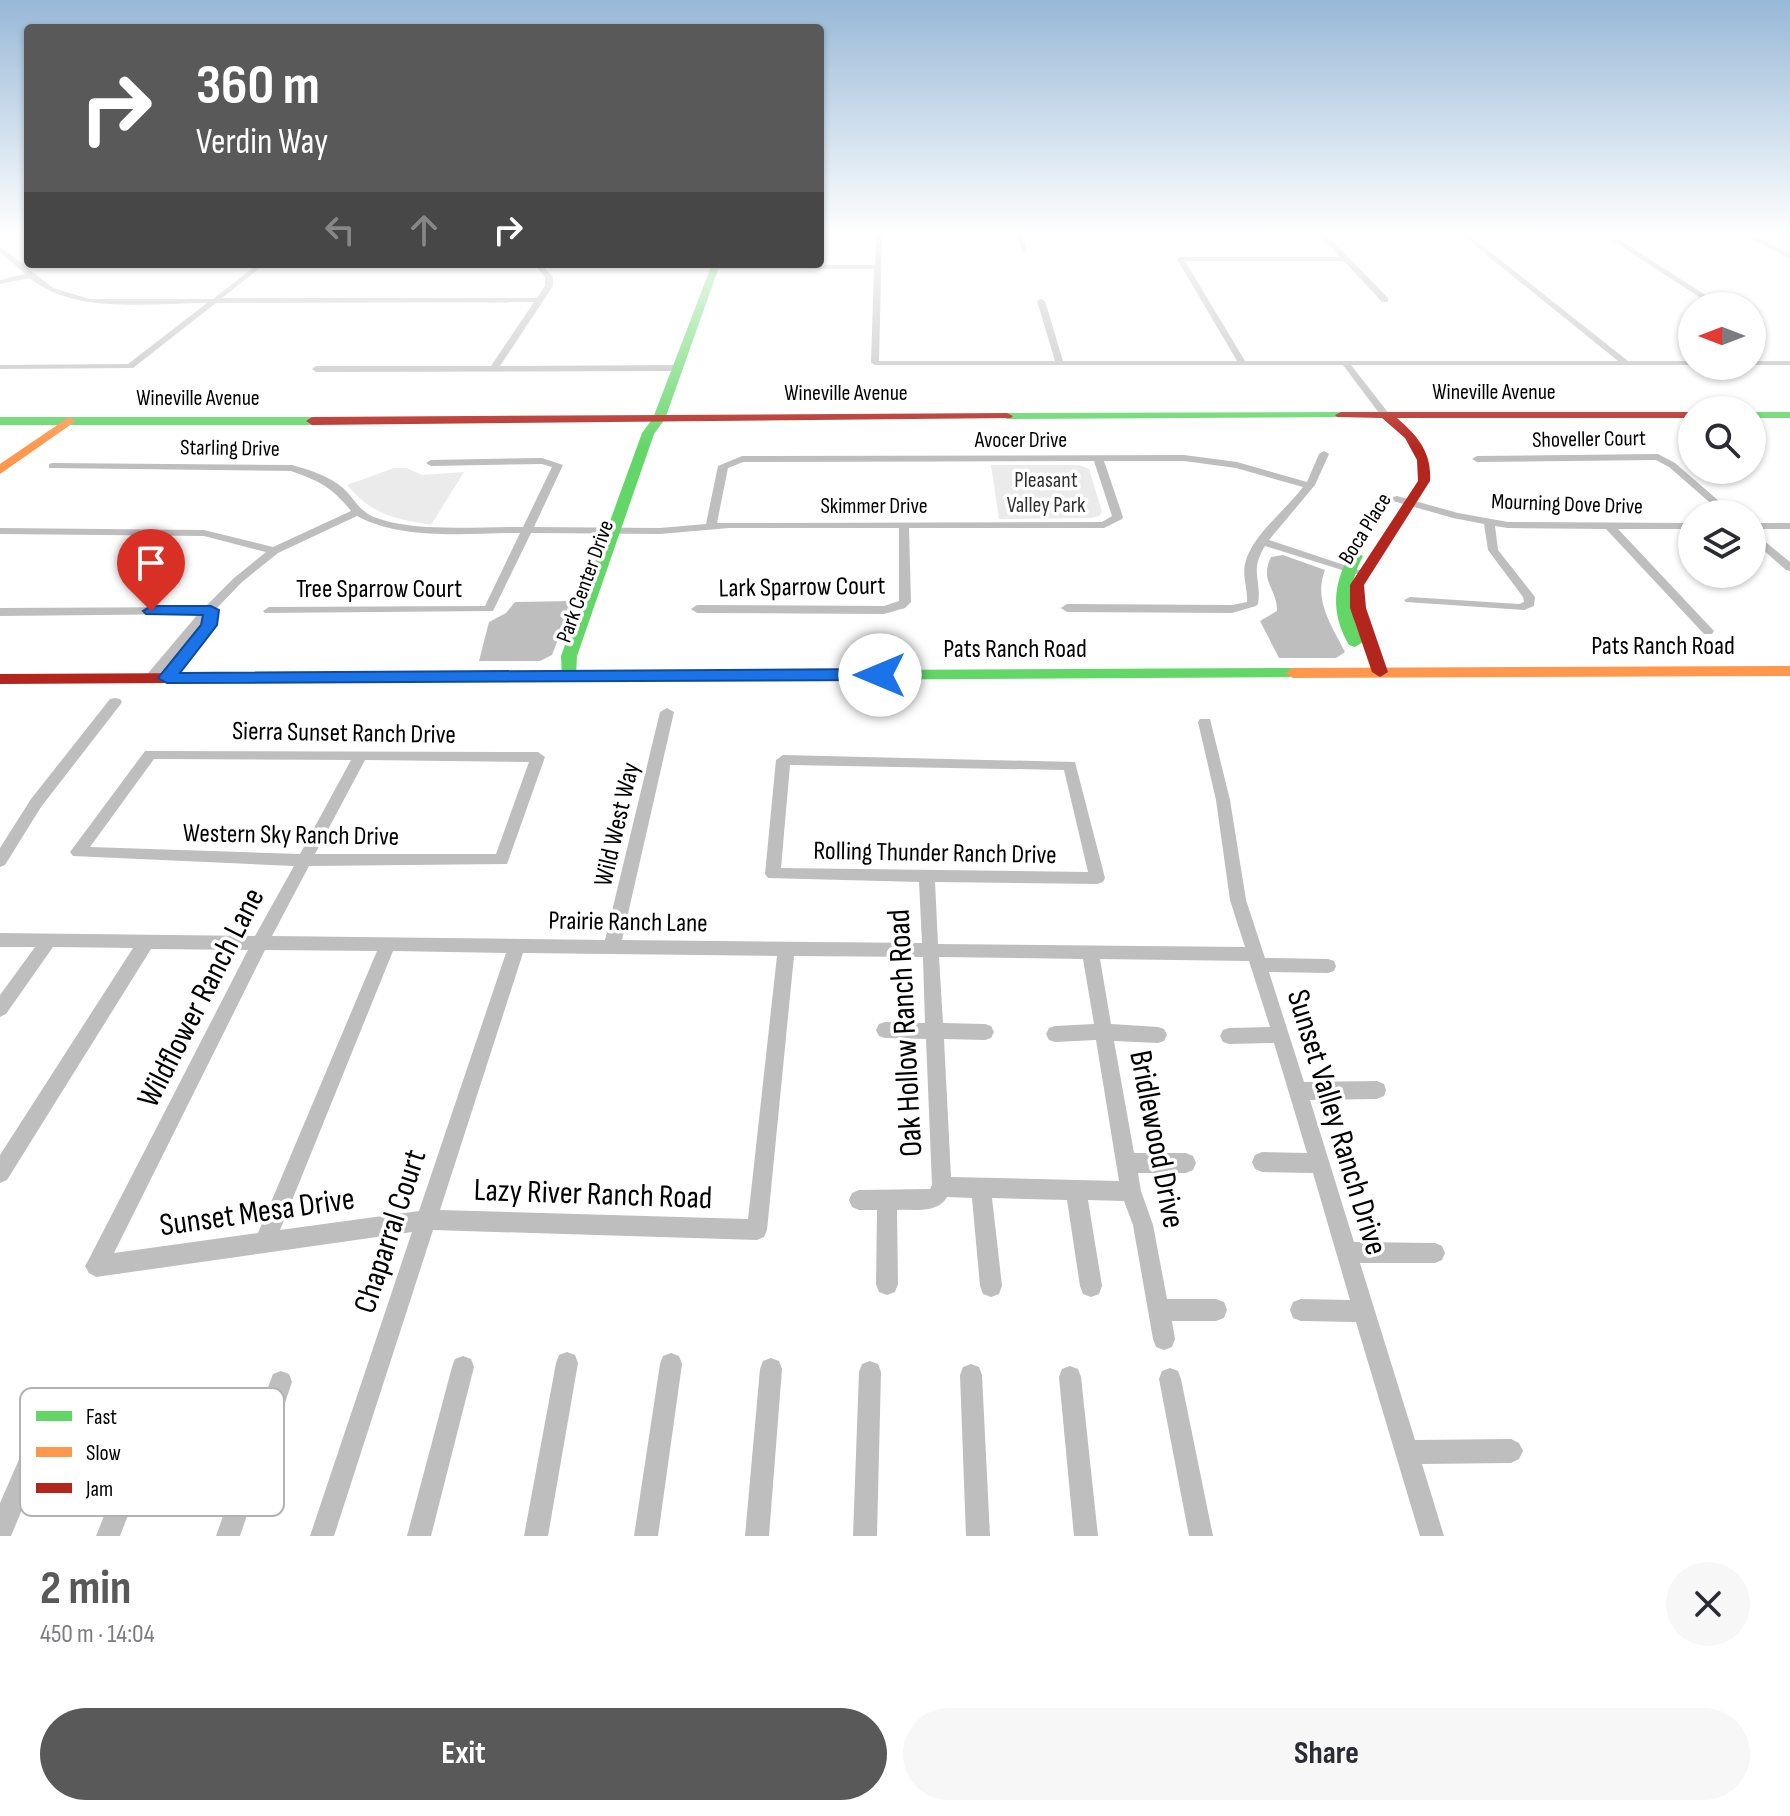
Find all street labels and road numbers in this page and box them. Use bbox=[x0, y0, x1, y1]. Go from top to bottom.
street label: Wineville Avenue bbox=[1432, 379, 1556, 406]
street label: Wineville Avenue bbox=[784, 380, 908, 407]
street label: Wineville Avenue bbox=[136, 385, 260, 412]
street label: Shoveller Court bbox=[1532, 425, 1646, 454]
street label: Avocer Drive bbox=[974, 427, 1067, 454]
street label: Starling Drive bbox=[180, 434, 280, 463]
street label: Boca Place bbox=[1333, 488, 1398, 569]
street label: Mourning Dove Drive bbox=[1491, 488, 1643, 521]
street label: Skimmer Drive bbox=[820, 493, 928, 520]
street label: Park Center Drive bbox=[551, 517, 620, 646]
street label: Lark Sparrow Court bbox=[718, 571, 886, 604]
street label: Tree Sparrow Court bbox=[296, 574, 462, 605]
street label: Pats Ranch Road bbox=[1591, 631, 1735, 662]
street label: Pats Ranch Road bbox=[943, 634, 1087, 665]
street label: Sierra Sunset Ranch Drive bbox=[232, 716, 456, 751]
street label: Wild West Way bbox=[588, 759, 647, 889]
street label: Western Sky Ranch Drive bbox=[183, 818, 399, 853]
street label: Rolling Thunder Ranch Drive bbox=[813, 836, 1057, 871]
street label: Wildflower Ranch Lane bbox=[129, 882, 273, 1114]
street label: Prairie Ranch Lane bbox=[548, 906, 708, 939]
street label: Oak Hollow Ranch Road bbox=[880, 908, 931, 1158]
street label: Sunset Valley Ranch Drive bbox=[1278, 985, 1395, 1260]
street label: Bridlewood Drive bbox=[1120, 1047, 1193, 1231]
street label: Chaparral Court bbox=[346, 1145, 435, 1318]
street label: Lazy River Ranch Road bbox=[473, 1171, 713, 1218]
street label: Sunset Mesa Drive bbox=[157, 1180, 357, 1245]

